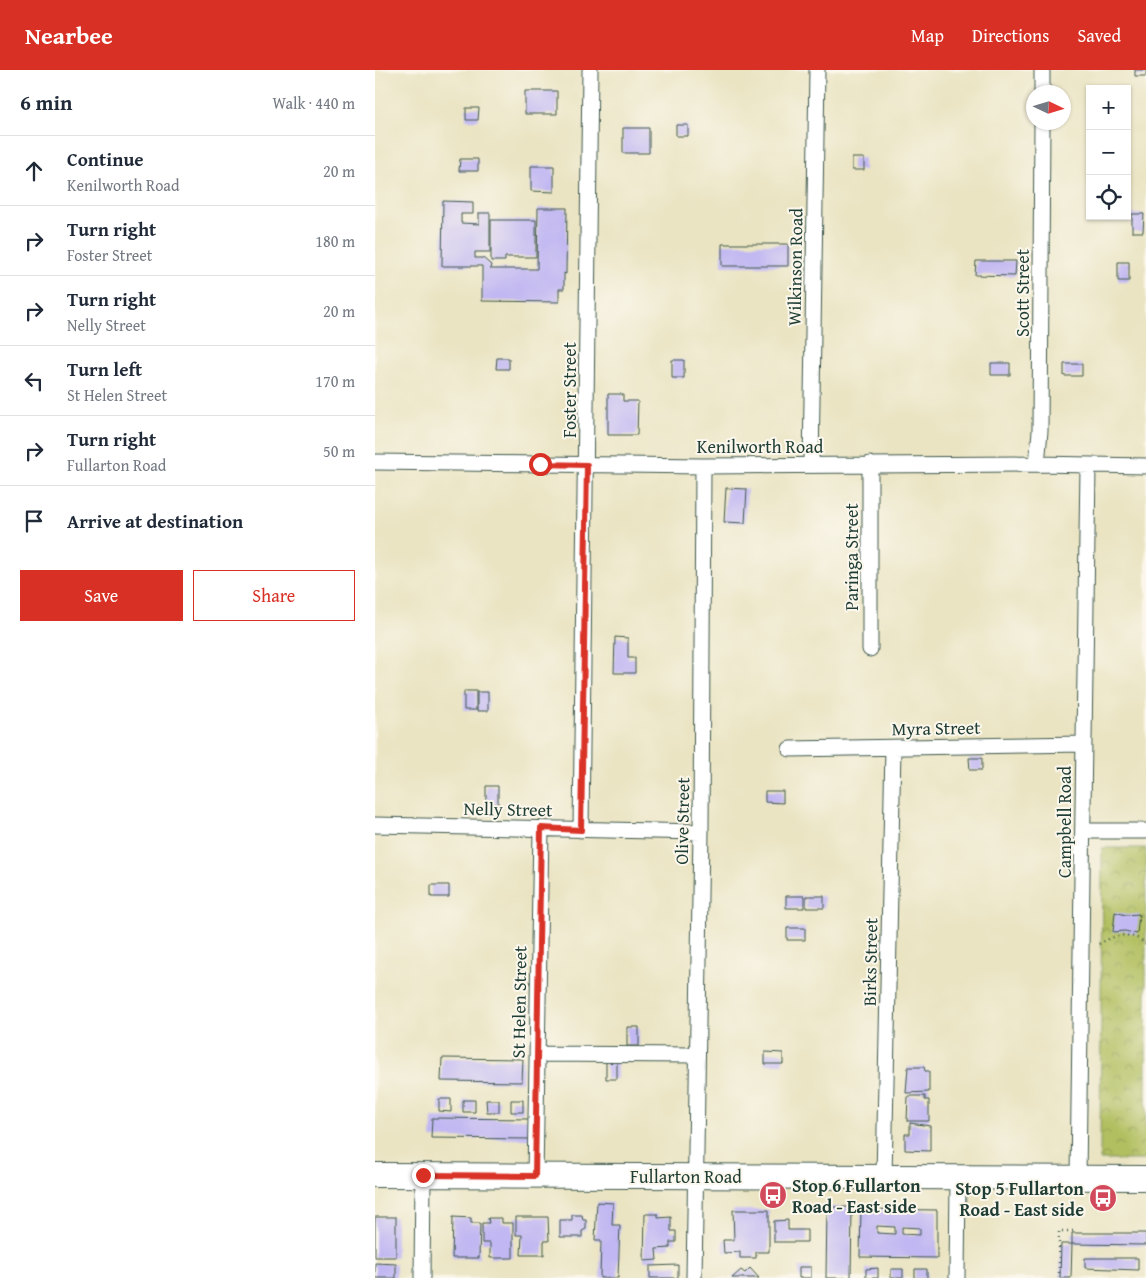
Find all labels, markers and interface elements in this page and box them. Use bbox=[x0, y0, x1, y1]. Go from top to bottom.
text: Nearbee bbox=[25, 18, 113, 53]
text: Map bbox=[911, 22, 944, 49]
text: Directions bbox=[972, 22, 1049, 49]
text: Saved bbox=[1077, 22, 1121, 49]
north arrow bbox=[1026, 85, 1071, 130]
map controls bbox=[1086, 85, 1131, 220]
button: + bbox=[1086, 85, 1131, 130]
text: 6 min bbox=[20, 87, 72, 118]
text: Walk · 440 m bbox=[272, 91, 355, 115]
button: − bbox=[1086, 130, 1131, 175]
text: Continue bbox=[67, 145, 144, 173]
icon: ahead bbox=[20, 157, 48, 185]
text: 20 m bbox=[323, 159, 355, 183]
text: Kenilworth Road bbox=[67, 173, 179, 197]
button: locate bbox=[1086, 175, 1131, 220]
street label: Wilkinson Road bbox=[780, 207, 810, 326]
text: Turn right bbox=[67, 215, 156, 243]
icon: right bbox=[20, 227, 48, 255]
text: 180 m bbox=[315, 229, 355, 253]
text: Foster Street bbox=[67, 243, 152, 267]
street label: Scott Street bbox=[1009, 248, 1036, 337]
text: Turn right bbox=[67, 285, 156, 313]
icon: right bbox=[20, 297, 48, 325]
text: 20 m bbox=[323, 299, 355, 323]
text: Nelly Street bbox=[67, 313, 146, 337]
street label: Foster Street bbox=[556, 341, 583, 438]
text: Turn left bbox=[67, 355, 142, 383]
icon: left bbox=[20, 367, 48, 395]
text: 170 m bbox=[315, 369, 355, 393]
text: St Helen Street bbox=[67, 383, 167, 407]
text: Turn right bbox=[67, 425, 156, 453]
street label: Kenilworth Road bbox=[697, 433, 824, 460]
icon: right bbox=[20, 437, 48, 465]
text: 50 m bbox=[323, 439, 355, 463]
text: Fullarton Road bbox=[67, 453, 166, 477]
route start bbox=[529, 453, 552, 476]
street label: Paringa Street bbox=[838, 502, 865, 611]
icon: arrive bbox=[20, 507, 48, 535]
text: Arrive at destination bbox=[67, 507, 243, 535]
button: Save bbox=[20, 570, 183, 621]
button: Share bbox=[193, 570, 355, 621]
street label: Myra Street bbox=[891, 714, 981, 742]
street label: Campbell Road bbox=[1051, 766, 1078, 878]
street label: Olive Street bbox=[668, 776, 696, 865]
street label: Nelly Street bbox=[463, 795, 553, 823]
street label: Birks Street bbox=[856, 917, 884, 1006]
street label: St Helen Street bbox=[505, 945, 533, 1059]
street label: Fullarton Road bbox=[630, 1163, 742, 1190]
route end bbox=[412, 1164, 435, 1187]
place label: Stop 6 Fullarton Road - East side bbox=[792, 1172, 921, 1220]
place label: Stop 5 Fullarton Road - East side bbox=[955, 1175, 1084, 1223]
bus stop icon: Stop 6 Fullarton Road - East side bbox=[758, 1180, 788, 1210]
bus stop icon: Stop 5 Fullarton Road - East side bbox=[1088, 1183, 1118, 1213]

